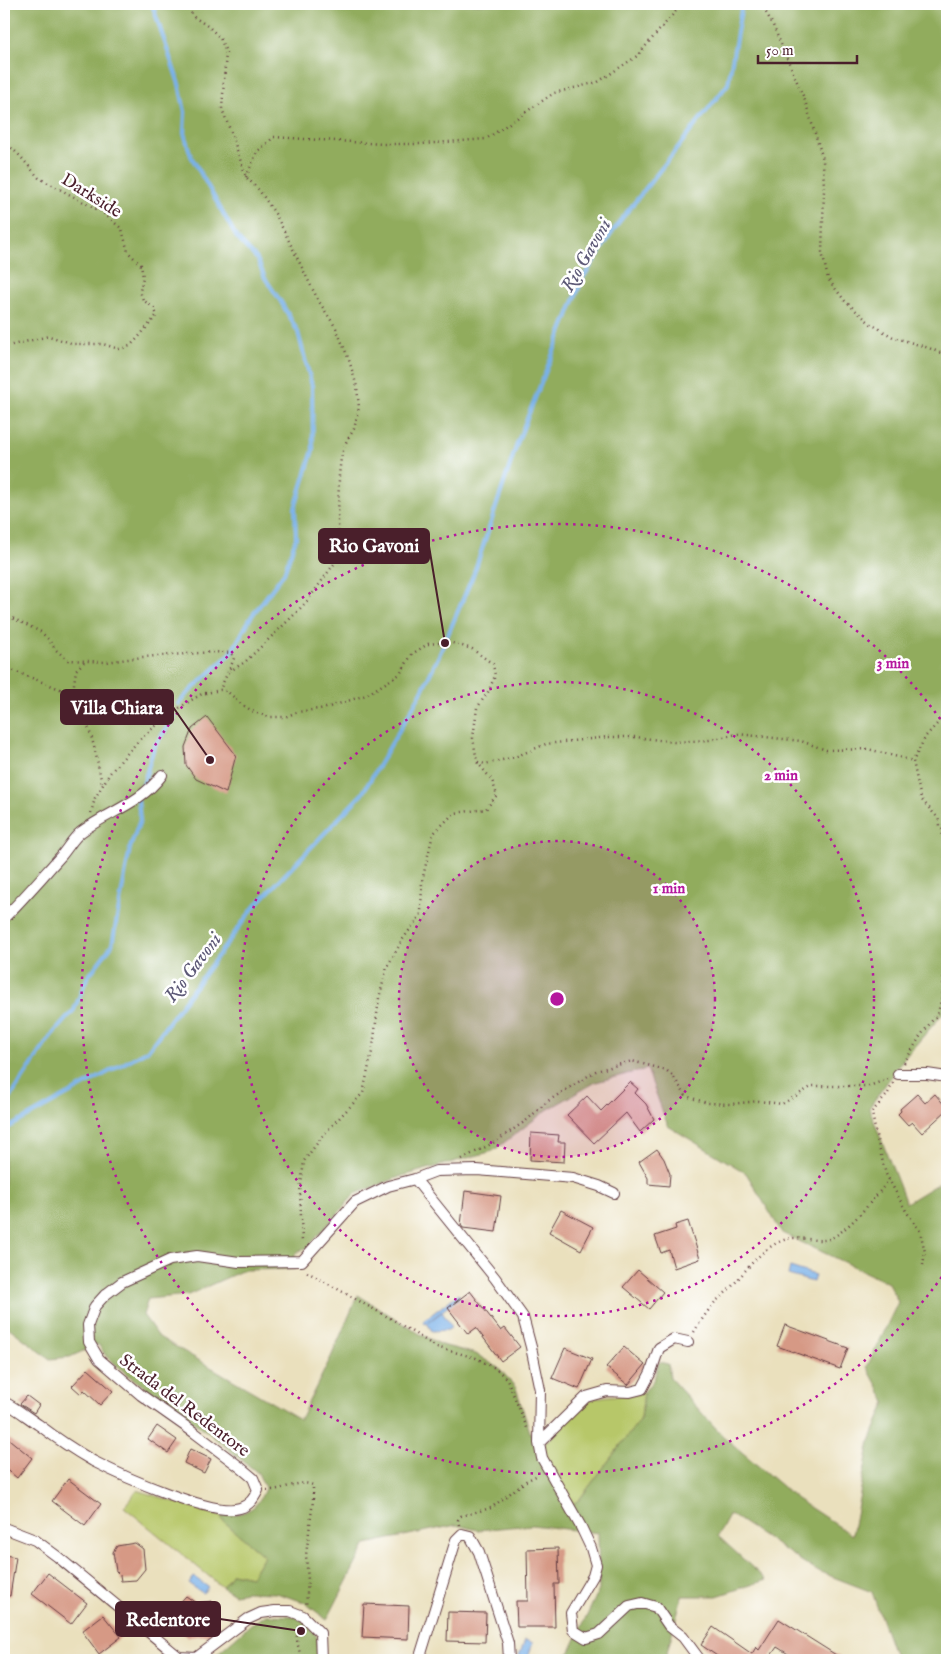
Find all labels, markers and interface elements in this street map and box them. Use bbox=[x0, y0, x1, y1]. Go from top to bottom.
scale bar bbox=[758, 32, 857, 64]
text: 50 m bbox=[766, 41, 794, 60]
street label: Darkside bbox=[57, 169, 126, 224]
water label: Rio Gavoni bbox=[556, 214, 618, 297]
callout: Rio Gavoni bbox=[319, 529, 429, 563]
text: Rio Gavoni bbox=[329, 535, 419, 559]
text: 3 min bbox=[877, 654, 909, 673]
callout: Villa Chiara bbox=[61, 690, 173, 724]
text: Villa Chiara bbox=[70, 697, 164, 721]
text: 2 min bbox=[764, 766, 798, 785]
text: 1 min bbox=[653, 879, 685, 898]
water label: Rio Gavoni bbox=[160, 928, 228, 1008]
centre of rings bbox=[548, 990, 566, 1008]
street label: Strada del Redentore bbox=[114, 1350, 254, 1463]
callout: Redentore bbox=[116, 1602, 220, 1636]
text: Redentore bbox=[126, 1609, 210, 1633]

